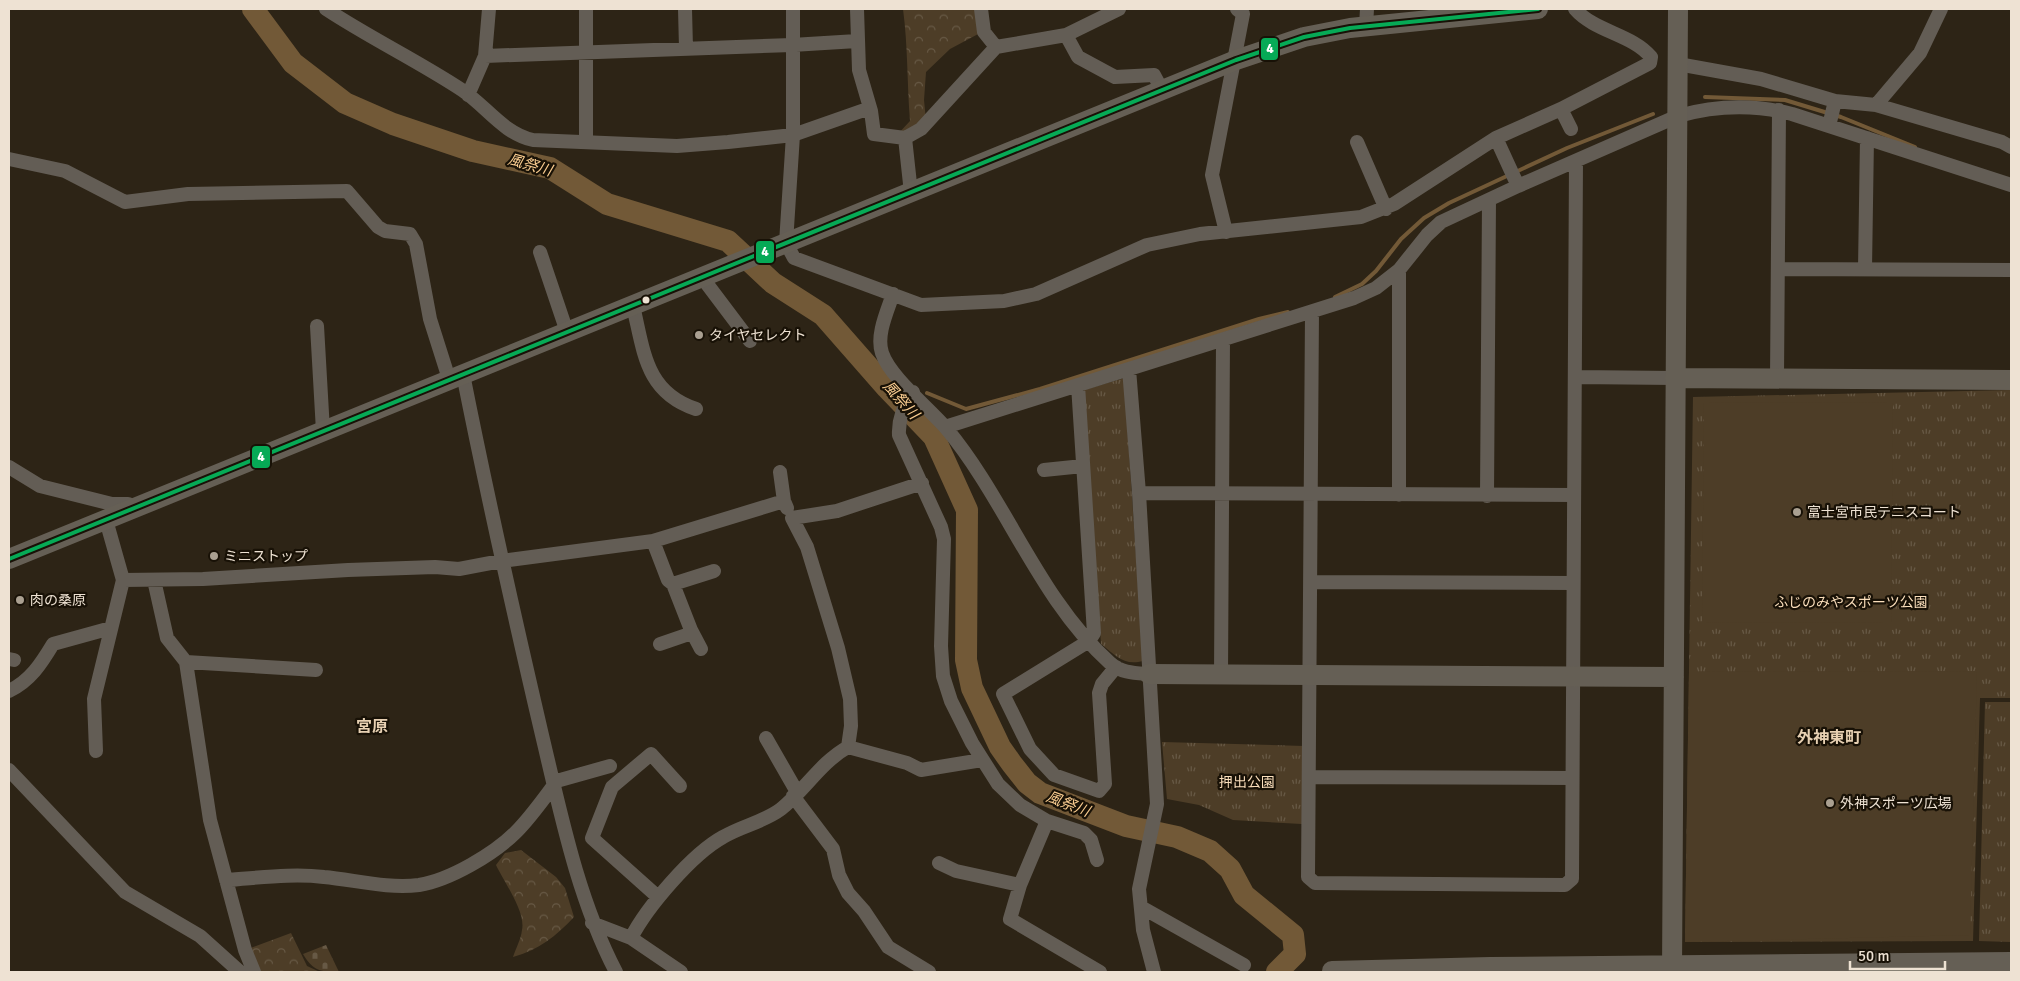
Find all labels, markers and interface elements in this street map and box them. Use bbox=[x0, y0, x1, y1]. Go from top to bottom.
line badge: 4 bbox=[1260, 37, 1279, 61]
text: 4 bbox=[1266, 40, 1274, 57]
water label: 風祭川 bbox=[506, 150, 556, 180]
line badge: 4 bbox=[755, 240, 775, 264]
text: 4 bbox=[761, 243, 769, 260]
unlabelled marker bbox=[641, 295, 651, 305]
place label: タイヤセレクト bbox=[709, 327, 807, 344]
marker: タイヤセレクト bbox=[693, 329, 705, 341]
water label: 風祭川 bbox=[879, 377, 924, 424]
line badge: 4 bbox=[251, 445, 271, 469]
text: 4 bbox=[257, 448, 265, 465]
place label: 富士宮市民テニスコート bbox=[1807, 504, 1961, 521]
marker: 富士宮市民テニスコート bbox=[1791, 506, 1803, 518]
place label: ミニストップ bbox=[224, 548, 308, 565]
marker: ミニストップ bbox=[208, 550, 220, 562]
place label: 肉の桑原 bbox=[30, 592, 86, 609]
marker: 肉の桑原 bbox=[14, 594, 26, 606]
park label: ふじのみやスポーツ公園 bbox=[1774, 594, 1928, 611]
district label: 宮原 bbox=[356, 717, 388, 737]
district label: 外神東町 bbox=[1797, 728, 1861, 748]
park label: 押出公園 bbox=[1219, 774, 1275, 791]
water label: 風祭川 bbox=[1044, 788, 1094, 821]
place label: 外神スポーツ広場 bbox=[1840, 795, 1952, 812]
marker: 外神スポーツ広場 bbox=[1824, 797, 1836, 809]
scale bar bbox=[1850, 938, 1945, 970]
text: 50 m bbox=[1858, 947, 1889, 965]

